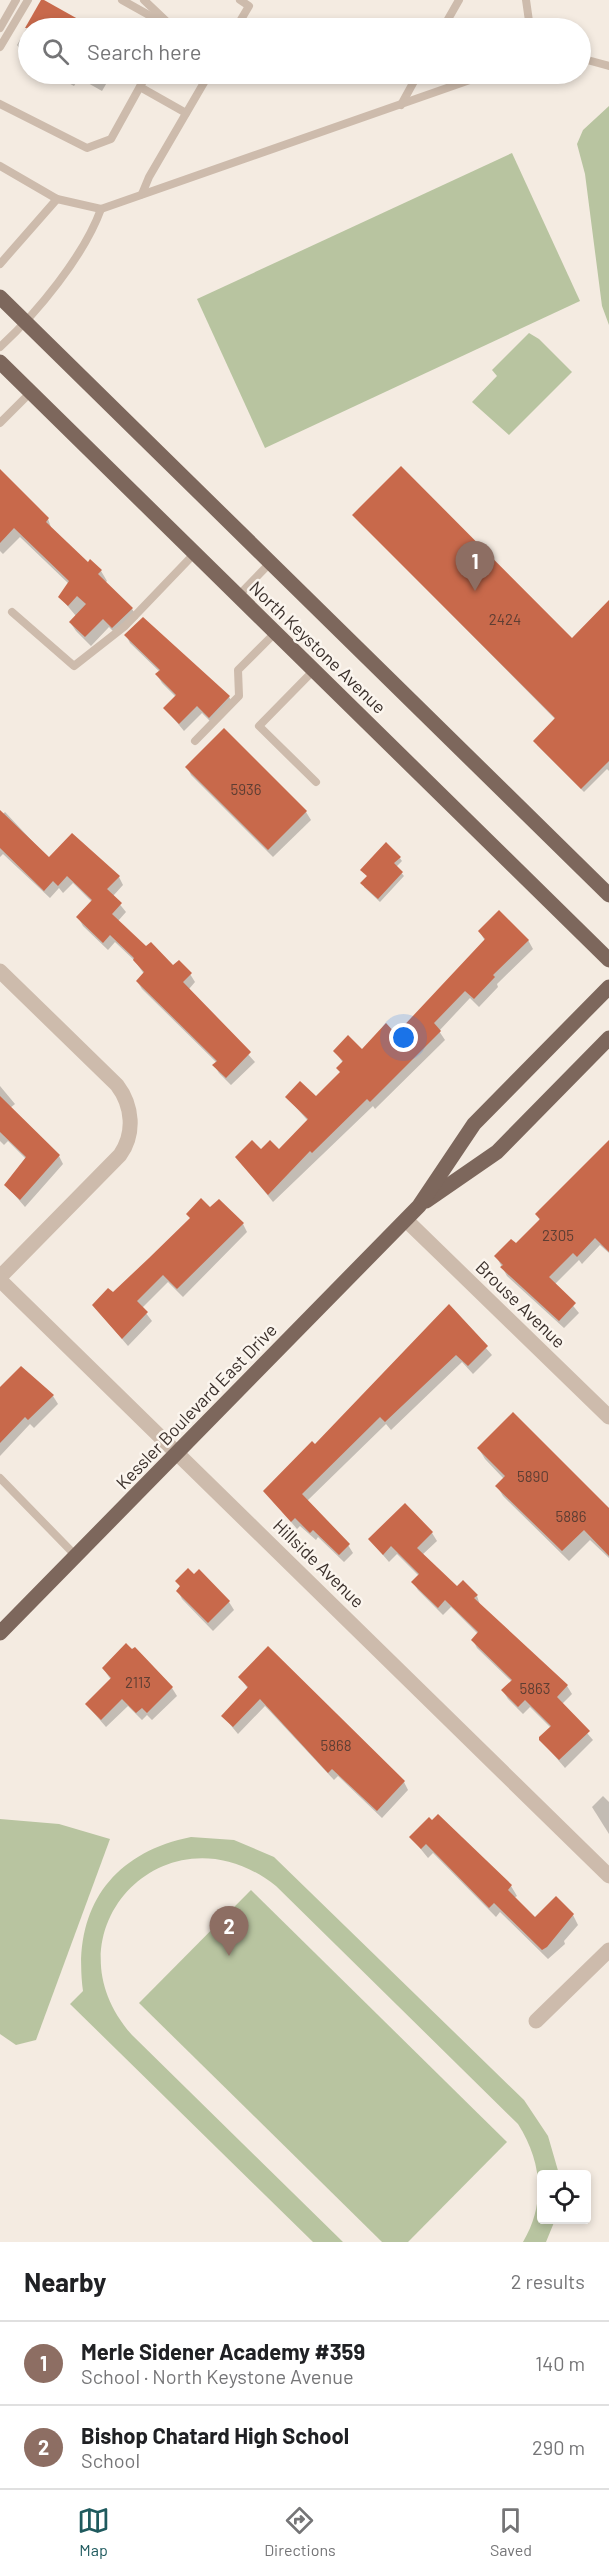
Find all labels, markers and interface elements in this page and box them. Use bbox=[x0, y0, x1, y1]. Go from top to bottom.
search box bbox=[18, 18, 591, 84]
icon: search bbox=[39, 35, 72, 68]
text: Search here bbox=[87, 38, 201, 64]
pin: 1 bbox=[456, 542, 494, 591]
street label: North Keystone Avenue bbox=[245, 576, 391, 718]
house number: 2424 bbox=[489, 610, 521, 628]
house number: 5936 bbox=[231, 780, 261, 798]
your location bbox=[389, 1023, 418, 1052]
house number: 2305 bbox=[542, 1226, 574, 1244]
street label: Brouse Avenue bbox=[472, 1256, 570, 1352]
street label: Kessler Boulevard East Drive bbox=[111, 1319, 281, 1493]
house number: 5890 bbox=[517, 1467, 549, 1485]
house number: 5886 bbox=[555, 1507, 587, 1525]
street label: Hillside Avenue bbox=[269, 1514, 369, 1612]
house number: 2113 bbox=[125, 1673, 151, 1691]
house number: 5863 bbox=[520, 1679, 550, 1697]
house number: 5868 bbox=[320, 1736, 352, 1754]
pin: 2 bbox=[210, 1906, 248, 1956]
map controls bbox=[537, 2170, 591, 2224]
button: locate bbox=[537, 2170, 591, 2224]
text: Nearby bbox=[24, 2266, 106, 2297]
text: 2 results bbox=[511, 2269, 585, 2293]
text: Merle Sidener Academy #359 bbox=[81, 2338, 365, 2364]
text: 1 bbox=[40, 2351, 47, 2375]
text: 140 m bbox=[535, 2351, 585, 2375]
text: School · North Keystone Avenue bbox=[81, 2364, 354, 2388]
text: Bishop Chatard High School bbox=[81, 2422, 349, 2448]
text: 2 bbox=[38, 2435, 49, 2459]
text: 290 m bbox=[532, 2435, 585, 2459]
text: School bbox=[81, 2448, 140, 2472]
tab: Map bbox=[77, 2504, 110, 2559]
tab: Directions bbox=[264, 2504, 336, 2559]
tab: Saved bbox=[490, 2504, 532, 2559]

